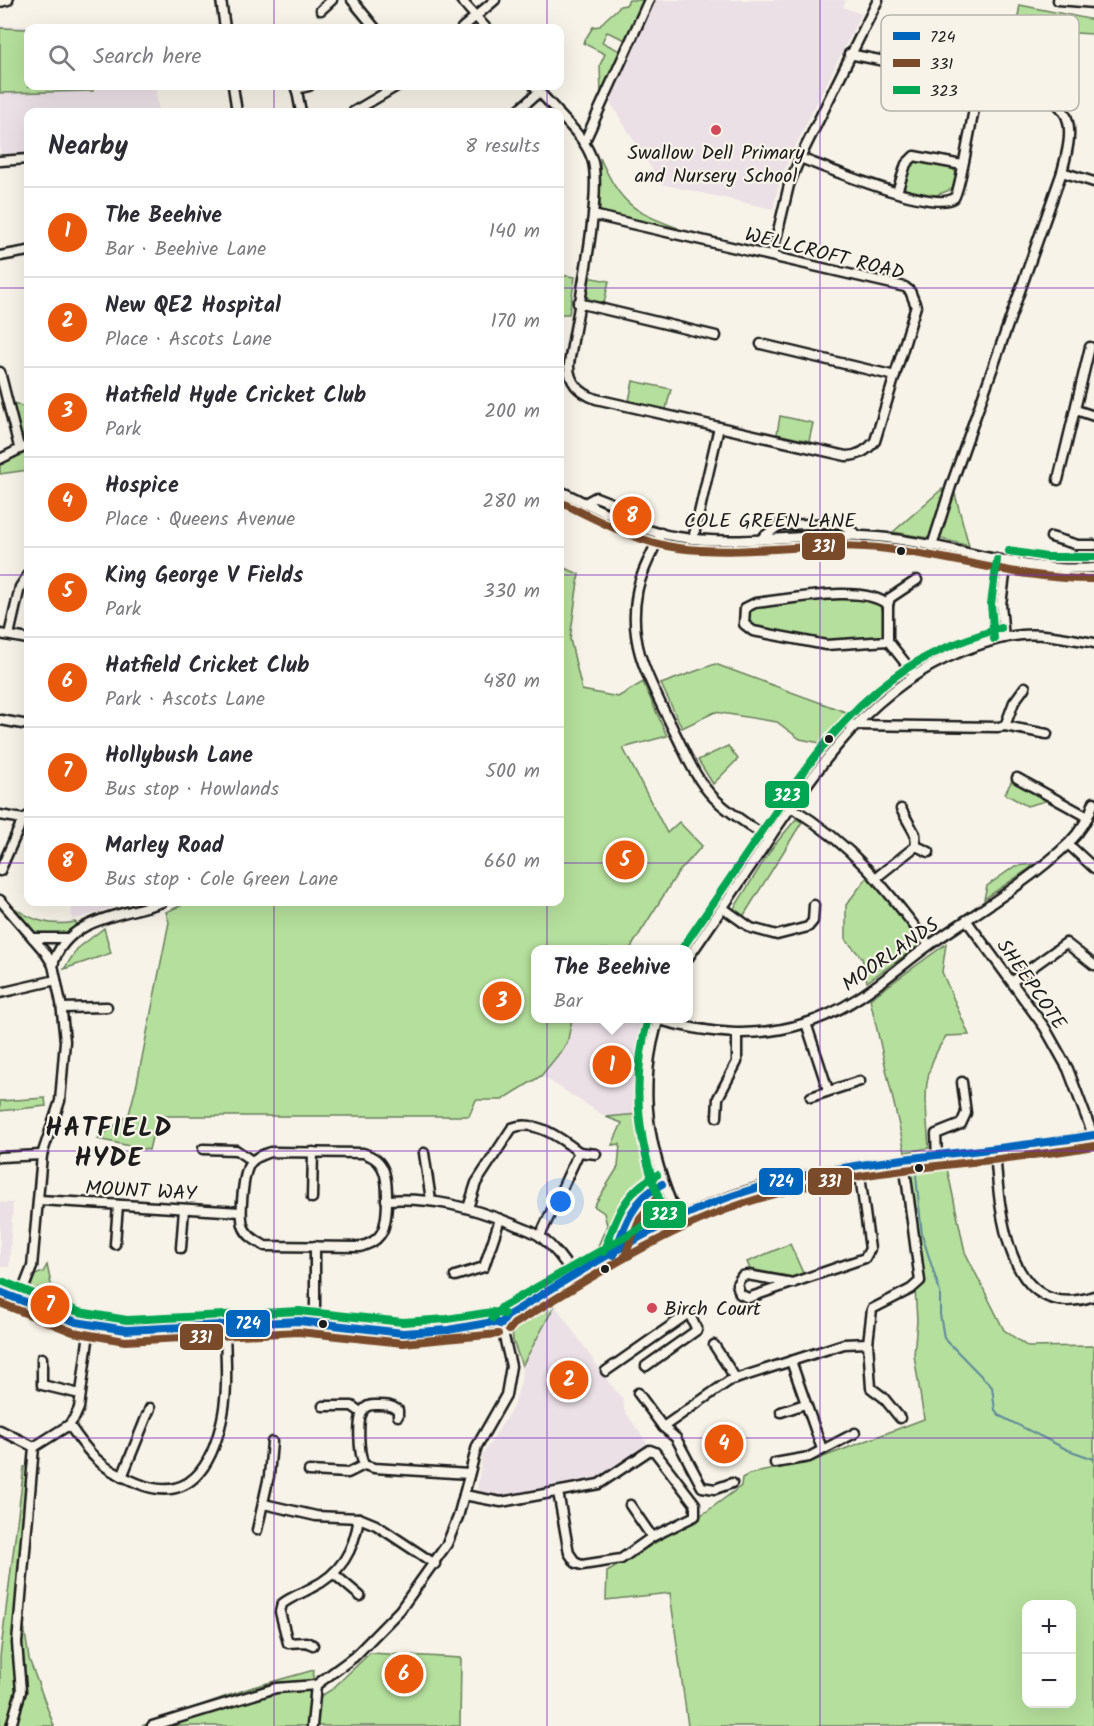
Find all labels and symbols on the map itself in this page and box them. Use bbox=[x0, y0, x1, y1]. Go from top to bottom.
legend bbox=[881, 15, 1079, 111]
text: 724 bbox=[930, 25, 956, 50]
text: 331 bbox=[930, 52, 953, 77]
text: 323 bbox=[930, 79, 958, 104]
marker: Swallow Dell Primary and Nursery School bbox=[709, 123, 723, 137]
place label: Swallow Dell Primary and Nursery School bbox=[627, 138, 805, 193]
street label: WELLCROFT ROAD bbox=[741, 220, 908, 290]
pin: 8 bbox=[612, 494, 652, 538]
street label: COLE GREEN LANE bbox=[684, 506, 857, 538]
line badge: 331 bbox=[801, 532, 846, 561]
text: 331 bbox=[812, 535, 835, 560]
unlabelled marker bbox=[895, 545, 907, 557]
unlabelled marker bbox=[823, 733, 835, 745]
line badge: 323 bbox=[764, 780, 810, 809]
text: 323 bbox=[773, 784, 801, 809]
pin: 5 bbox=[606, 838, 644, 882]
street label: MOORLANDS bbox=[836, 910, 947, 1001]
street label: SHEEPCOTE bbox=[987, 933, 1074, 1038]
pin: 3 bbox=[482, 978, 522, 1024]
pin: 1 bbox=[592, 1042, 632, 1088]
district label: HATFIELD HYDE bbox=[45, 1108, 173, 1180]
unlabelled marker bbox=[913, 1162, 925, 1174]
line badge: 724 bbox=[758, 1167, 804, 1196]
line badge: 331 bbox=[807, 1167, 853, 1196]
text: 724 bbox=[768, 1170, 794, 1195]
text: 331 bbox=[818, 1170, 841, 1195]
street label: MOUNT WAY bbox=[84, 1173, 199, 1211]
your location bbox=[546, 1187, 575, 1216]
line badge: 323 bbox=[642, 1200, 687, 1229]
text: 323 bbox=[650, 1203, 678, 1228]
unlabelled marker bbox=[599, 1263, 611, 1275]
pin: 7 bbox=[31, 1282, 70, 1328]
place label: Birch Court bbox=[664, 1294, 761, 1326]
marker: Birch Court bbox=[645, 1301, 659, 1315]
line badge: 724 bbox=[225, 1309, 271, 1338]
text: 724 bbox=[235, 1312, 261, 1337]
unlabelled marker bbox=[317, 1318, 329, 1330]
line badge: 331 bbox=[179, 1323, 224, 1351]
text: 331 bbox=[189, 1326, 212, 1351]
pin: 2 bbox=[550, 1358, 588, 1402]
pin: 4 bbox=[704, 1422, 744, 1466]
pin: 6 bbox=[384, 1652, 424, 1696]

